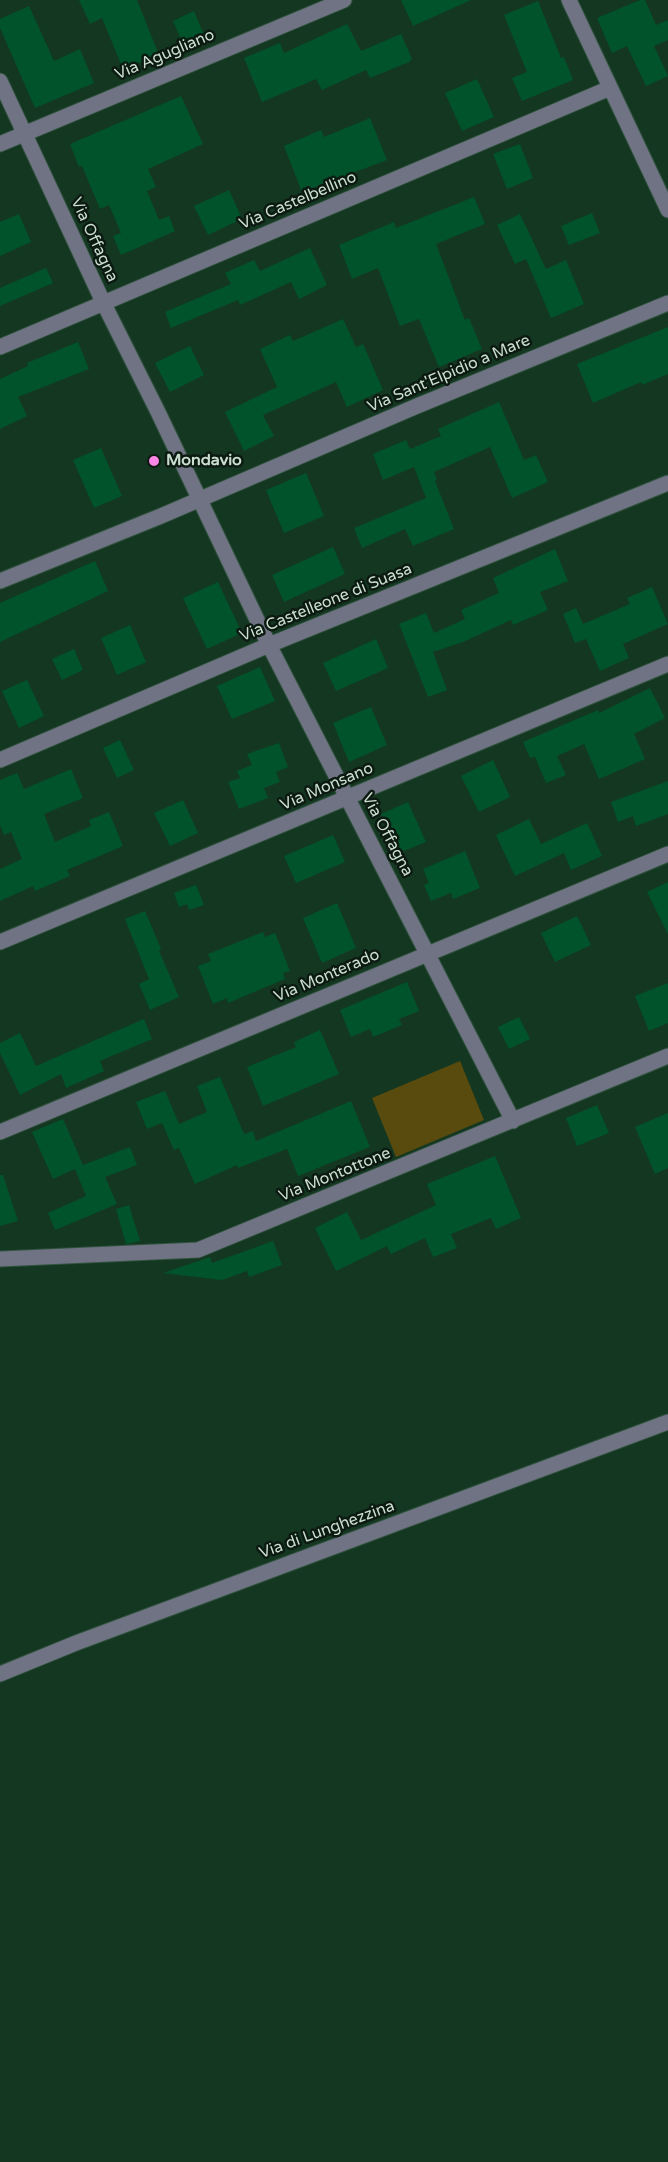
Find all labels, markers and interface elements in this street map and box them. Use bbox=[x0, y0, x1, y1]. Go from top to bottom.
street label: Via Agugliano bbox=[112, 25, 218, 85]
street label: Via Castelbellino bbox=[237, 168, 359, 234]
street label: Via Offagna bbox=[66, 195, 122, 285]
street label: Via Sant'Elpidio a Mare bbox=[365, 331, 533, 417]
place label: Mondavio bbox=[166, 451, 242, 471]
marker: Mondavio bbox=[147, 454, 161, 468]
street label: Via Castelleone di Suasa bbox=[237, 560, 415, 646]
street label: Via Monsano bbox=[278, 759, 376, 815]
street label: Via Offagna bbox=[357, 790, 417, 880]
street label: Via Monterado bbox=[271, 945, 383, 1007]
street label: Via Montottone bbox=[276, 1144, 394, 1206]
street label: Via di Lunghezzina bbox=[257, 1497, 397, 1563]

